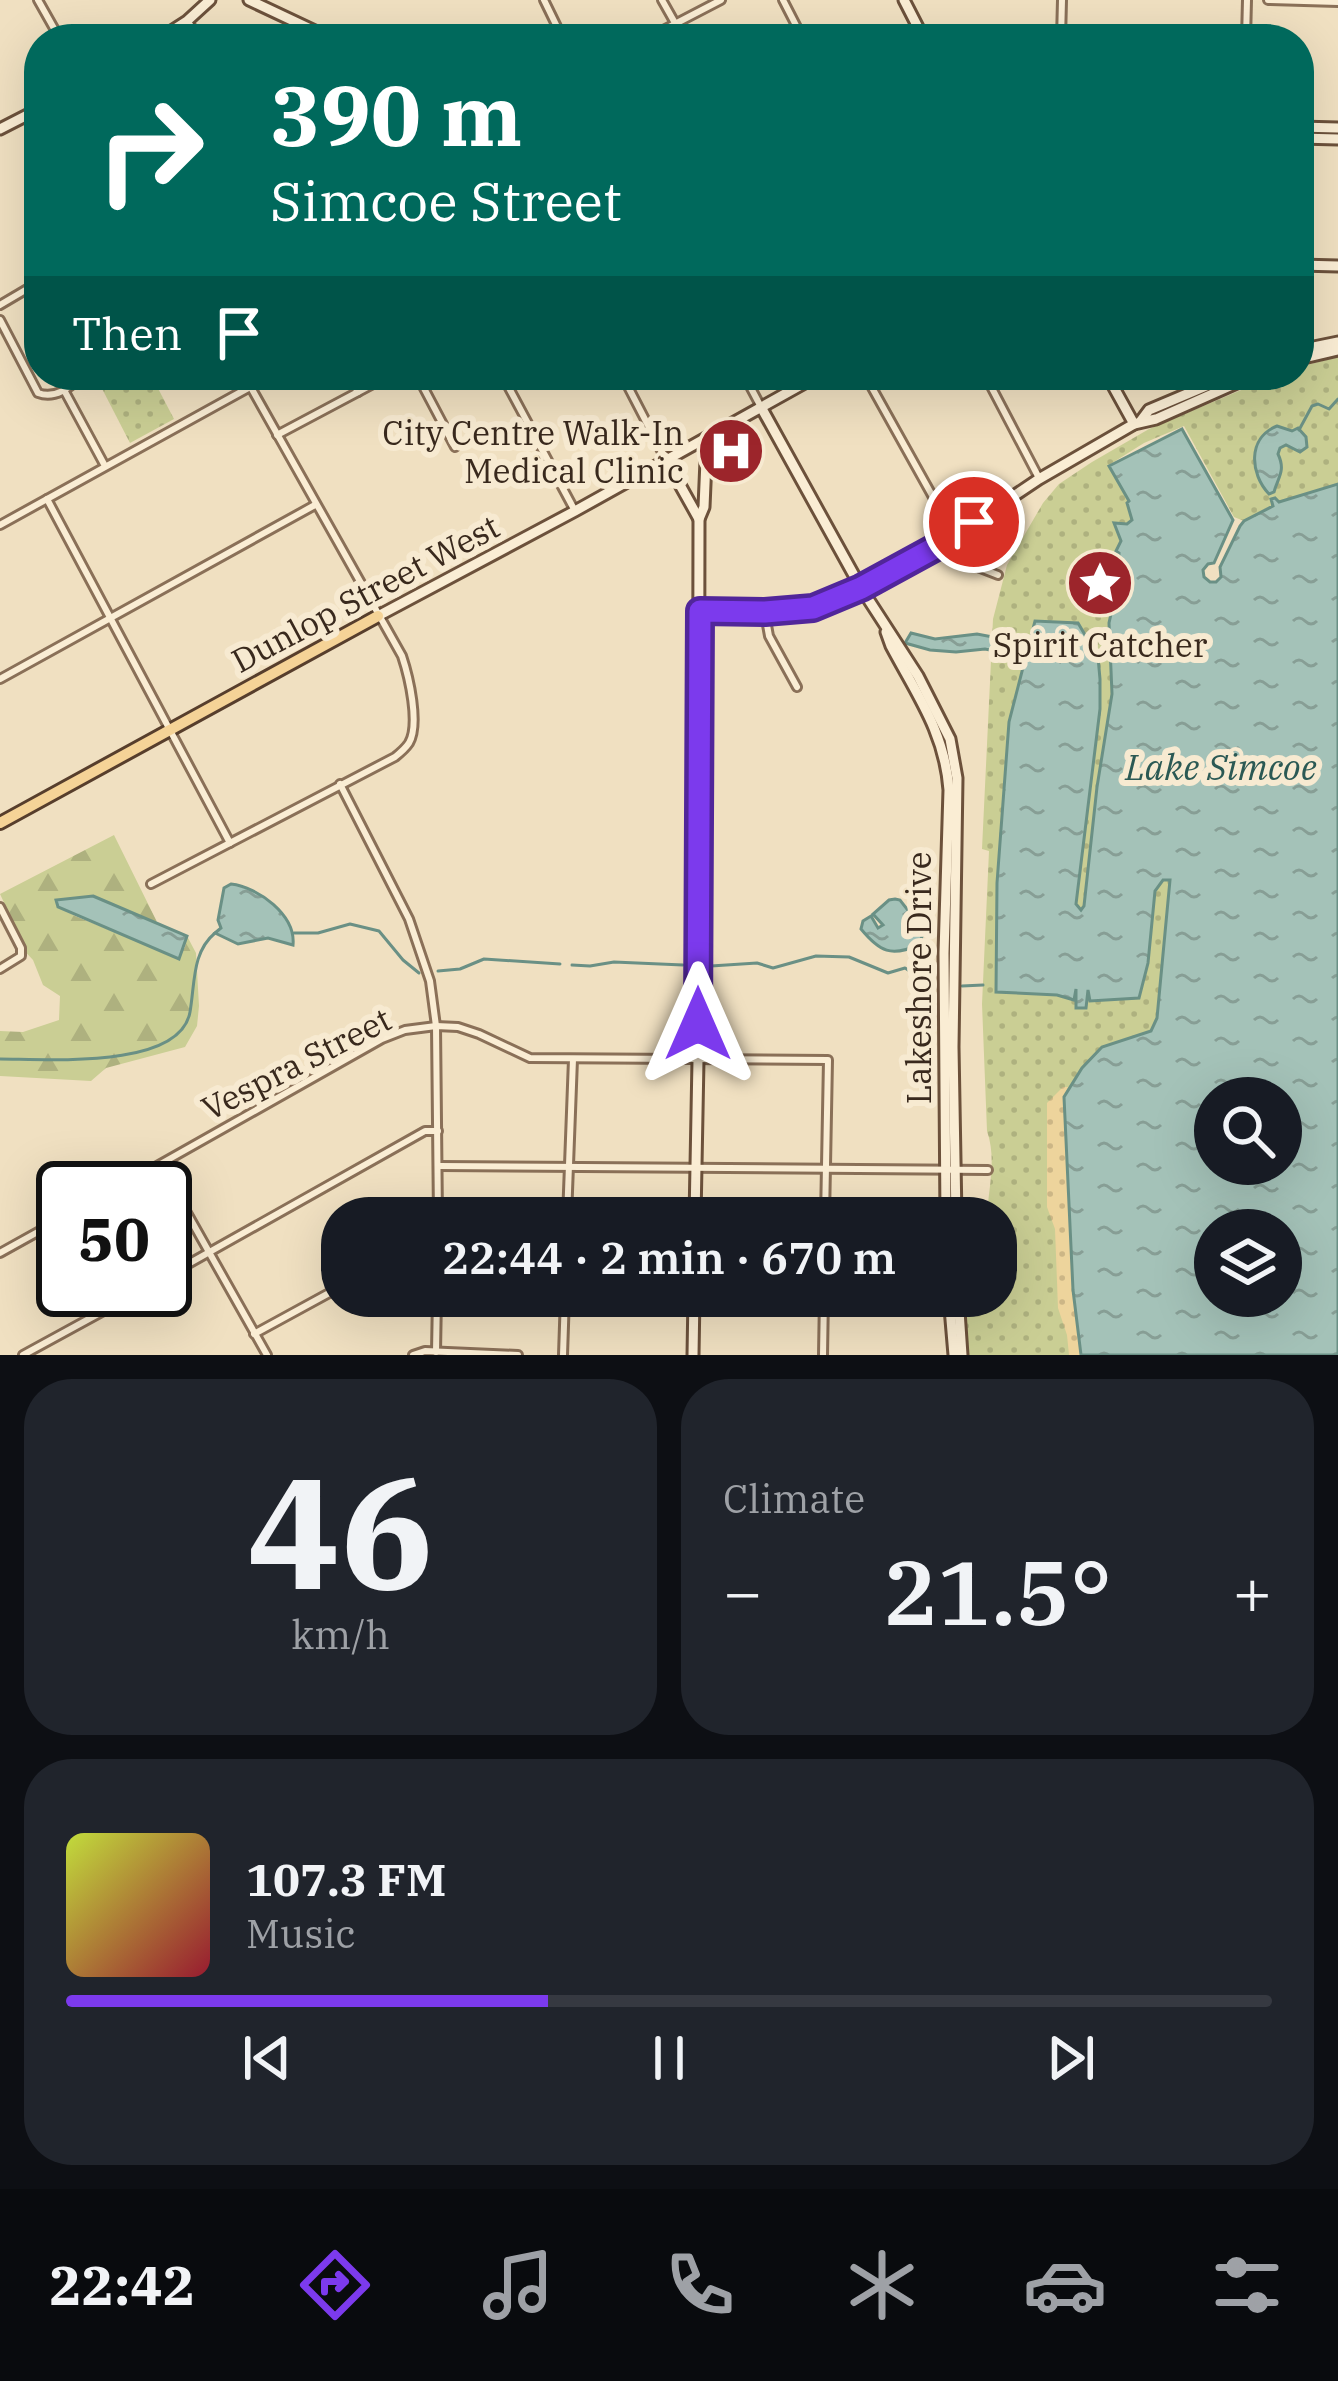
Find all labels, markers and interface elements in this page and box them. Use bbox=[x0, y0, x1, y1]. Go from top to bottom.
text: 390 m bbox=[270, 60, 522, 169]
icon: right bbox=[72, 72, 228, 228]
text: Simcoe Street bbox=[270, 166, 622, 236]
icon: arrive bbox=[206, 300, 272, 366]
text: Then bbox=[72, 304, 182, 362]
place label: City Centre Walk-In Medical Clinic bbox=[382, 411, 684, 492]
hospital icon: City Centre Walk-In Medical Clinic bbox=[696, 416, 766, 486]
pin bbox=[923, 471, 1025, 573]
icon: arrive bbox=[941, 489, 1007, 555]
street label: Dunlop Street West bbox=[224, 504, 506, 682]
place icon: Spirit Catcher bbox=[1065, 548, 1135, 618]
place label: Spirit Catcher bbox=[993, 623, 1208, 666]
water label: Lake Simcoe bbox=[1124, 743, 1317, 790]
street label: Lakeshore Drive bbox=[897, 852, 940, 1104]
position arrow bbox=[635, 961, 761, 1087]
street label: Vespra Street bbox=[194, 997, 398, 1129]
map controls bbox=[1194, 1077, 1302, 1317]
button: search bbox=[1194, 1077, 1302, 1185]
speed limit sign: 50 bbox=[36, 1161, 192, 1317]
button: layers bbox=[1194, 1209, 1302, 1317]
text: 22:44 · 2 min · 670 m bbox=[442, 1228, 896, 1286]
text: 46 bbox=[247, 1429, 434, 1632]
text: Climate bbox=[723, 1473, 865, 1524]
text: 21.5° bbox=[883, 1533, 1112, 1650]
text: − bbox=[723, 1548, 763, 1634]
text: + bbox=[1232, 1548, 1272, 1634]
text: km/h bbox=[291, 1609, 390, 1660]
text: 107.3 FM bbox=[246, 1850, 446, 1908]
text: Music bbox=[246, 1908, 356, 1959]
icon: previous bbox=[234, 2025, 300, 2091]
icon: pause bbox=[636, 2025, 702, 2091]
icon: next bbox=[1038, 2025, 1104, 2091]
icon: directions bbox=[293, 2243, 377, 2327]
icon: music bbox=[476, 2243, 560, 2327]
icon: phone bbox=[658, 2243, 742, 2327]
icon: climate bbox=[840, 2243, 924, 2327]
icon: car bbox=[1023, 2243, 1107, 2327]
icon: filters bbox=[1205, 2243, 1289, 2327]
text: 22:42 bbox=[49, 2250, 195, 2320]

